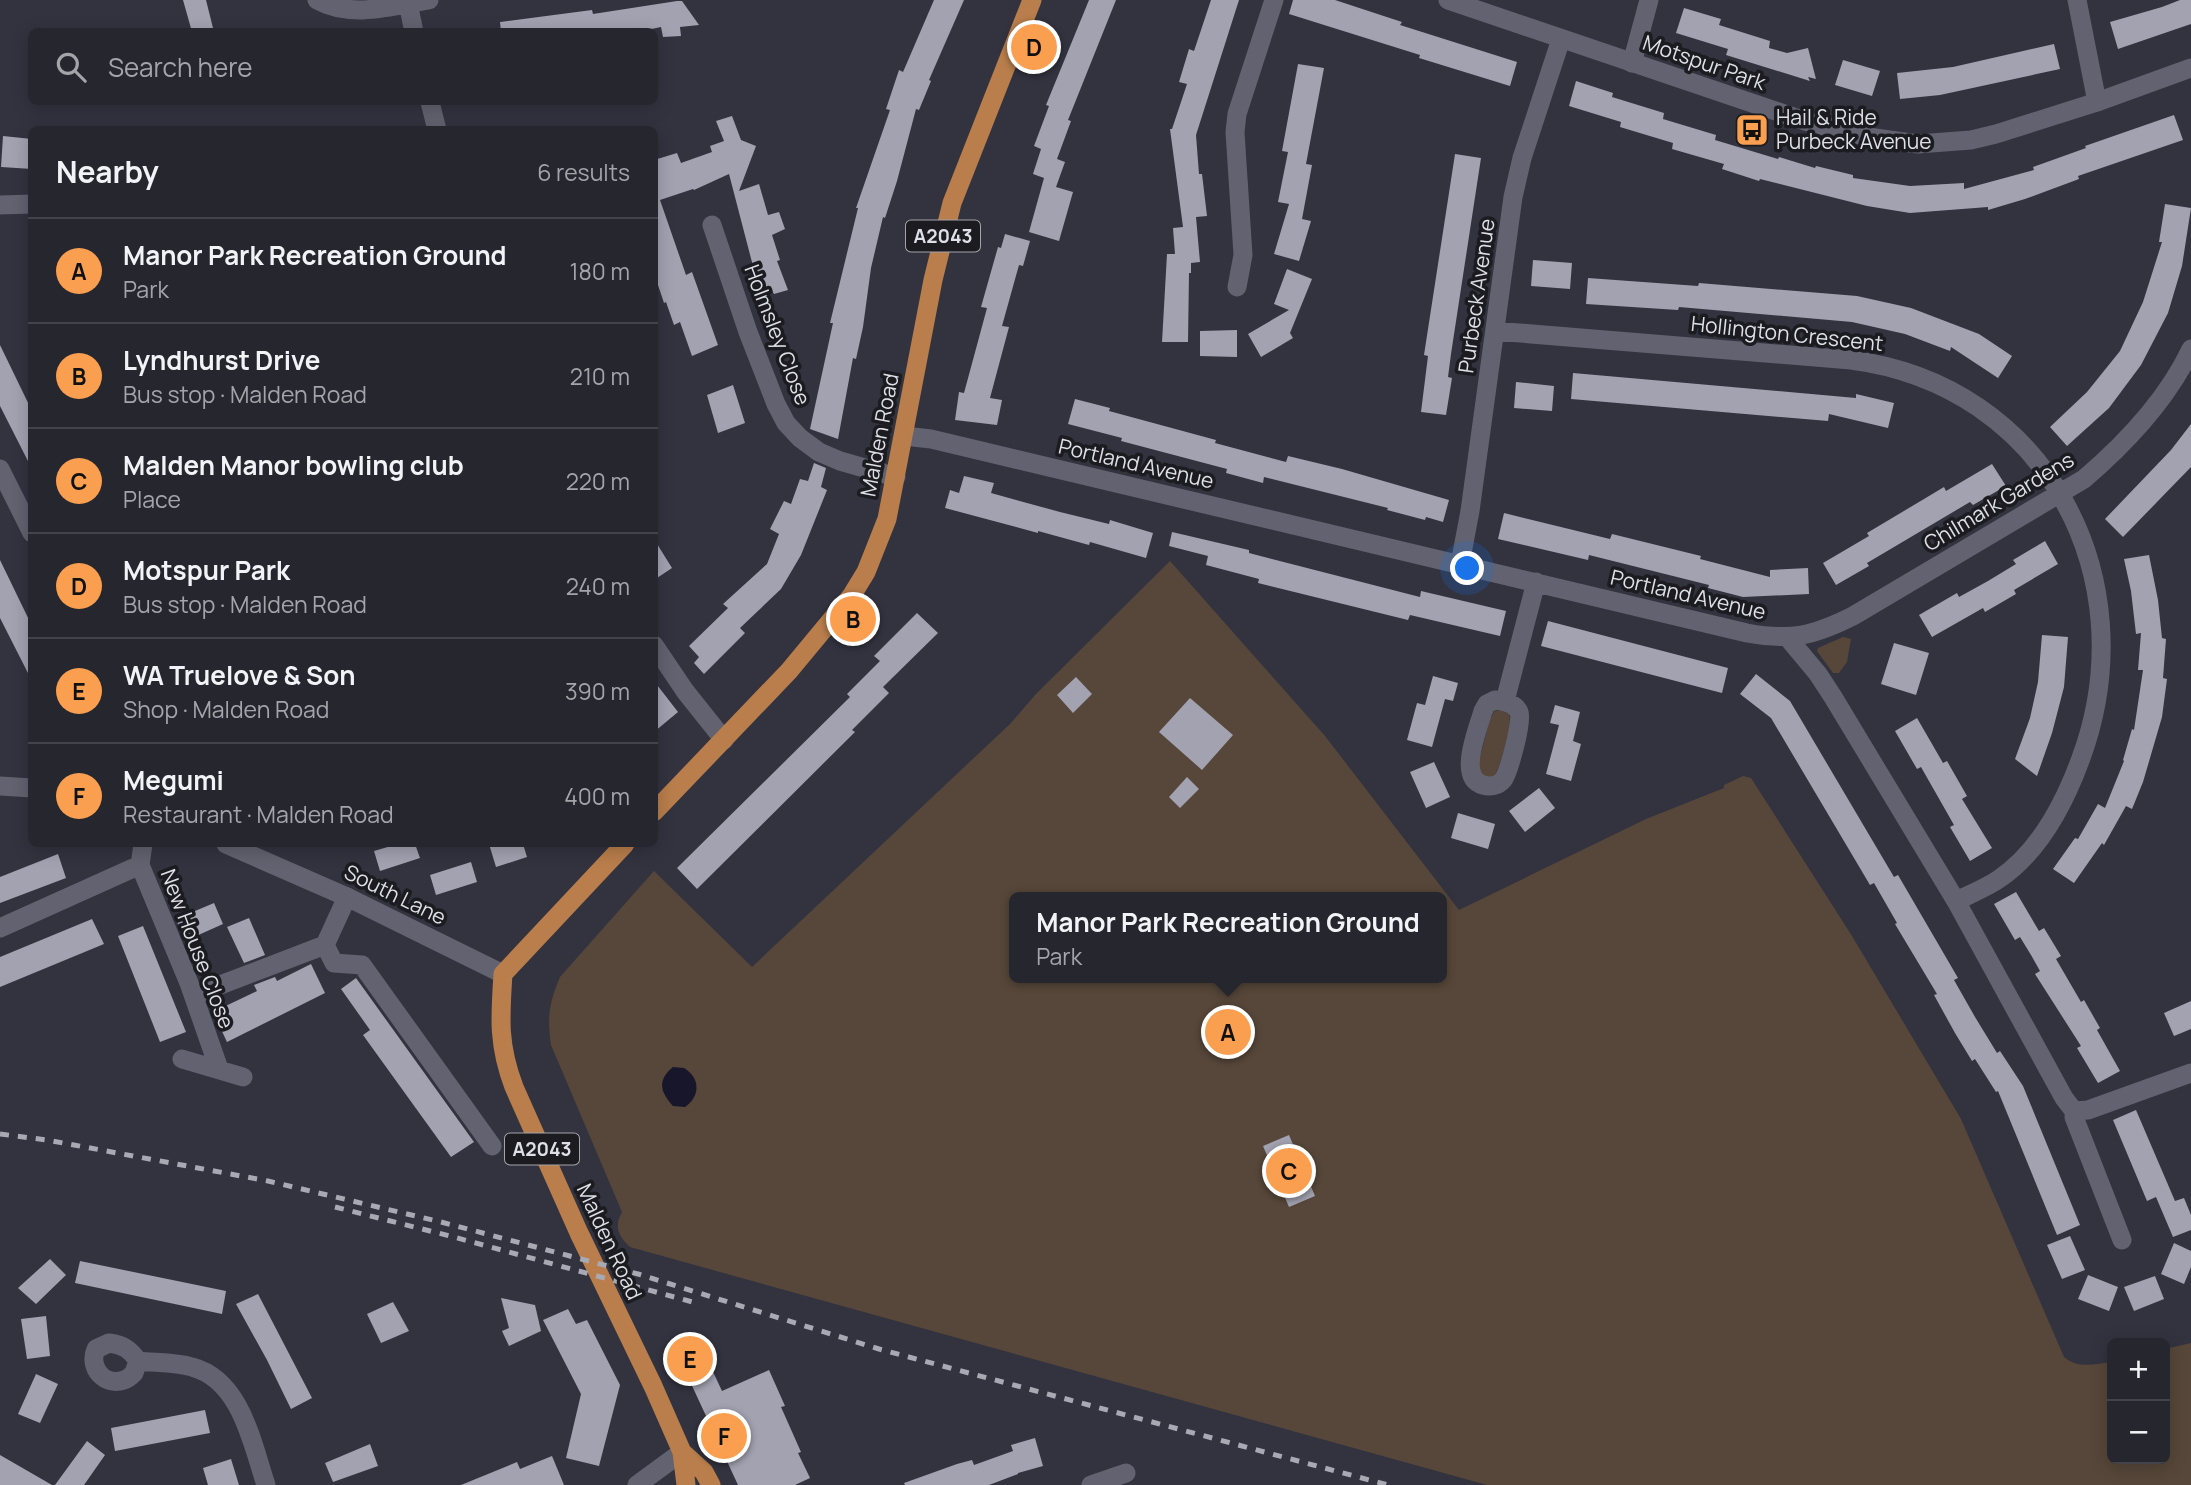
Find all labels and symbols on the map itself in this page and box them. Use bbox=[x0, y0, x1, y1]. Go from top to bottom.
pin: D bbox=[1011, 21, 1057, 73]
street label: Motspur Park bbox=[1639, 28, 1770, 96]
place label: Hail & Ride Purbeck Avenue bbox=[1776, 103, 1932, 155]
bus stop icon: Hail & Ride Purbeck Avenue bbox=[1733, 111, 1771, 149]
street label: Purbeck Avenue bbox=[1451, 217, 1501, 375]
road number: A2043 bbox=[906, 220, 980, 252]
street label: Holmsley Close bbox=[738, 260, 818, 409]
street label: Hollington Crescent bbox=[1689, 309, 1885, 357]
street label: Malden Road bbox=[853, 371, 905, 499]
street label: Portland Avenue bbox=[1056, 432, 1217, 494]
street label: Chilmark Gardens bbox=[1918, 445, 2079, 557]
your location bbox=[1450, 551, 1484, 585]
street label: Portland Avenue bbox=[1608, 563, 1769, 625]
pin: B bbox=[830, 593, 876, 645]
street label: South Lane bbox=[340, 857, 451, 931]
street label: New House Close bbox=[155, 865, 241, 1032]
pin: A bbox=[1205, 1006, 1251, 1058]
road number: A2043 bbox=[505, 1134, 579, 1164]
pin: C bbox=[1266, 1145, 1312, 1197]
street label: Malden Road bbox=[571, 1179, 649, 1304]
pin: E bbox=[667, 1333, 713, 1385]
pin: F bbox=[701, 1410, 747, 1462]

